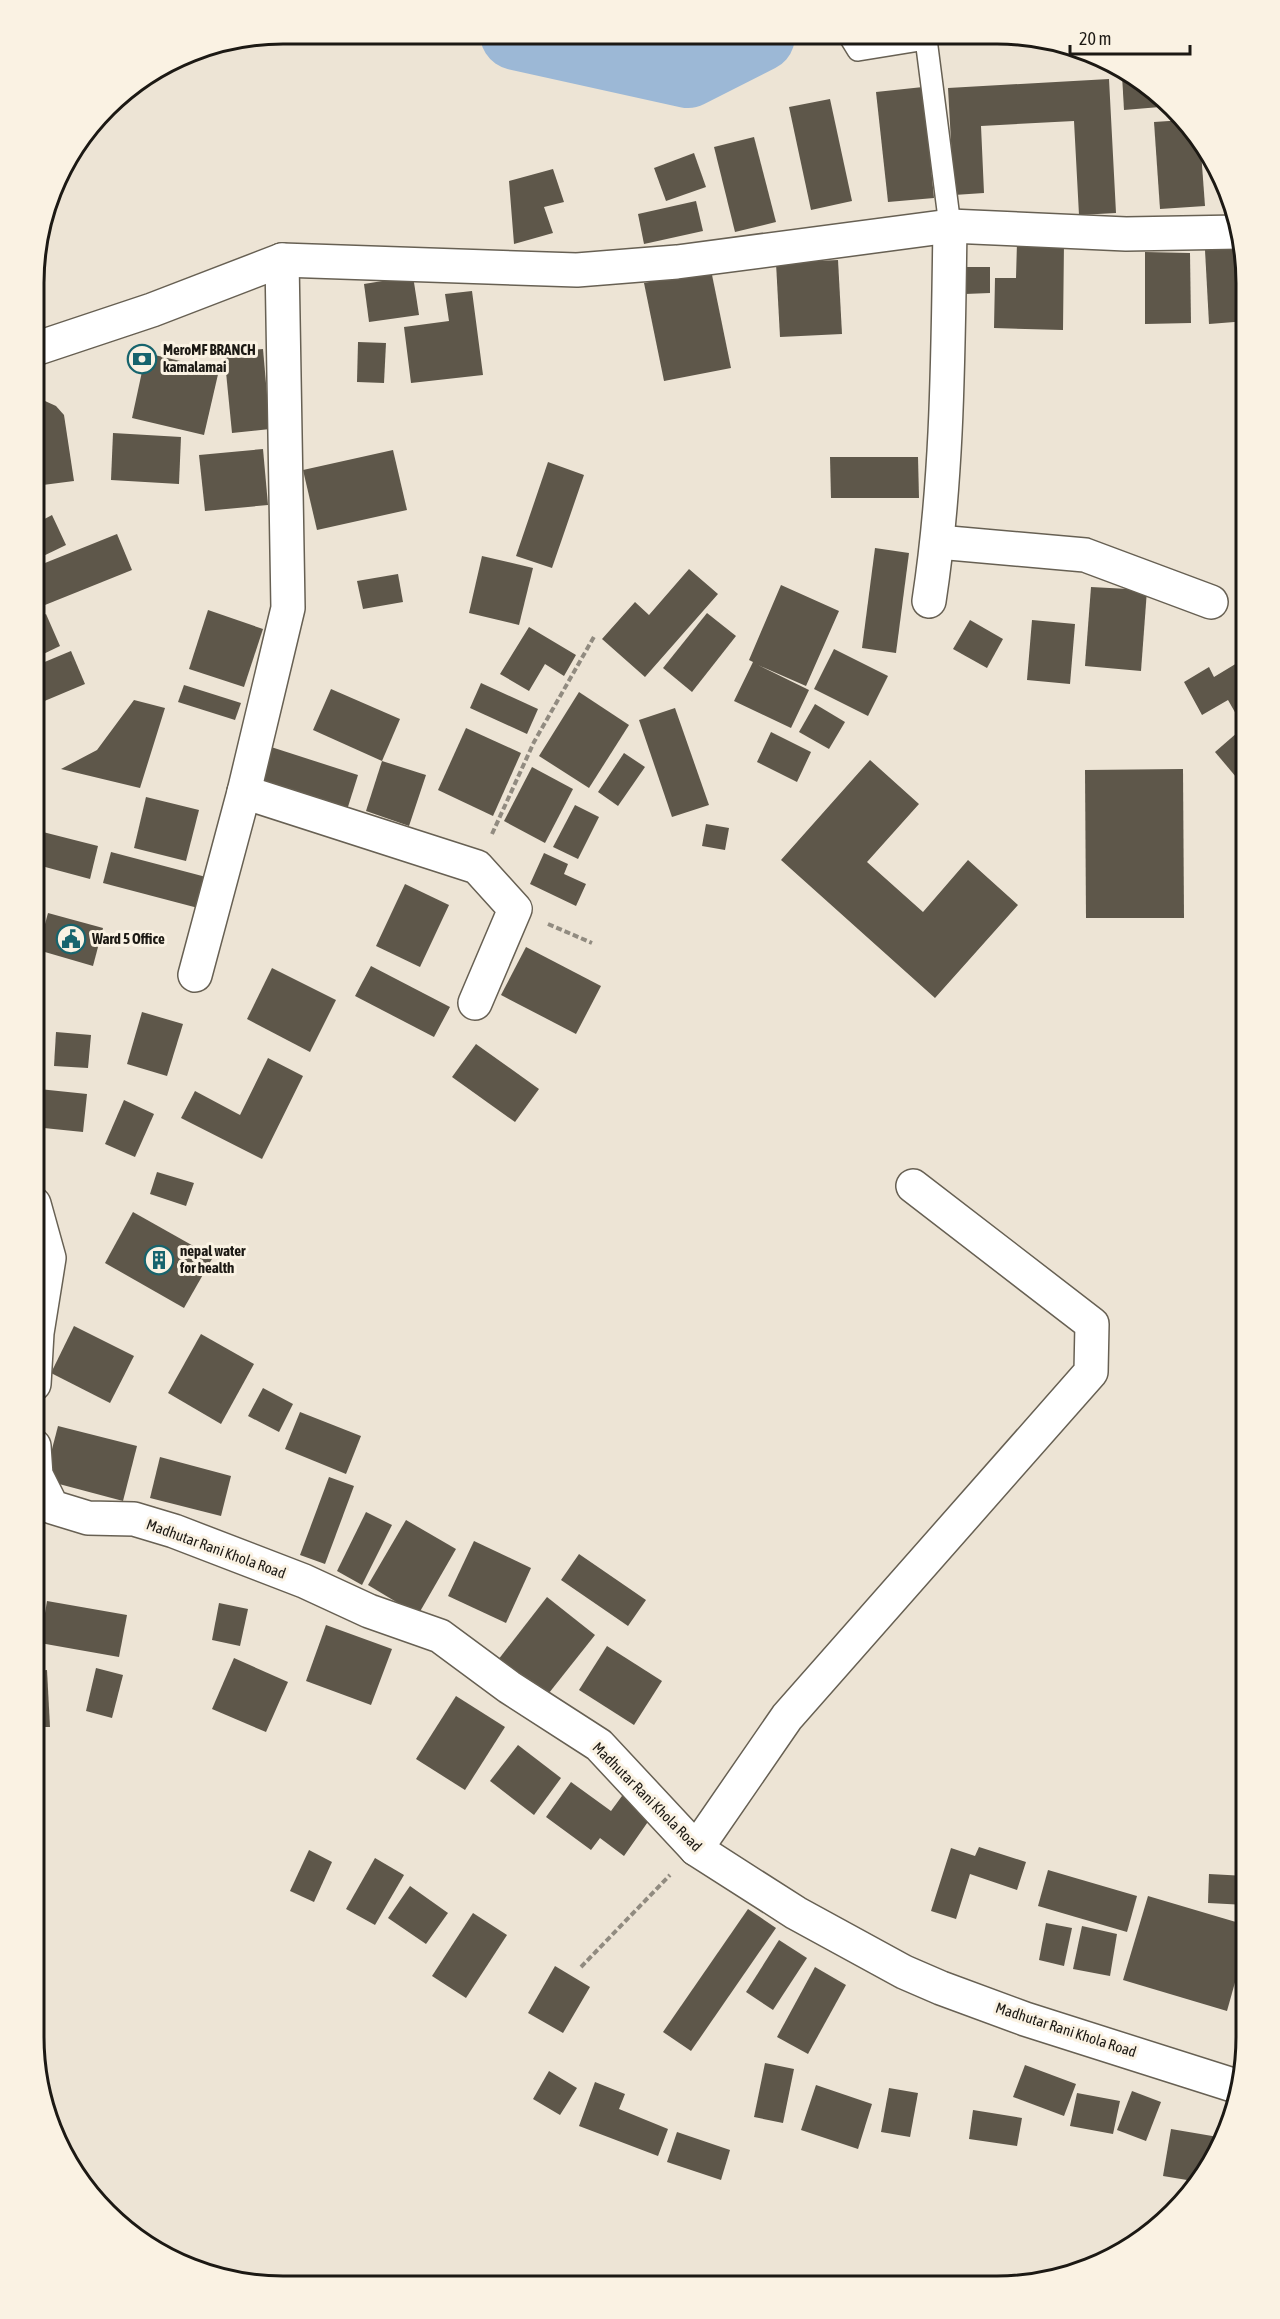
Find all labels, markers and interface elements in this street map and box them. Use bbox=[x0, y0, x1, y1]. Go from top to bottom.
scale bar bbox=[1070, 18, 1190, 56]
text: 20 m bbox=[1079, 28, 1111, 49]
place label: MeroMF BRANCH kamalamai bbox=[163, 341, 256, 375]
bank icon: MeroMF BRANCH kamalamai bbox=[126, 343, 158, 375]
public building icon: Ward 5 Office bbox=[55, 923, 87, 955]
place label: Ward 5 Office bbox=[91, 930, 165, 947]
place label: nepal water for health bbox=[179, 1242, 246, 1276]
building icon: nepal water for health bbox=[143, 1244, 175, 1276]
street label: Madhutar Rani Khola Road bbox=[144, 1515, 288, 1582]
street label: Madhutar Rani Khola Road bbox=[589, 1739, 705, 1855]
street label: Madhutar Rani Khola Road bbox=[994, 1999, 1139, 2060]

